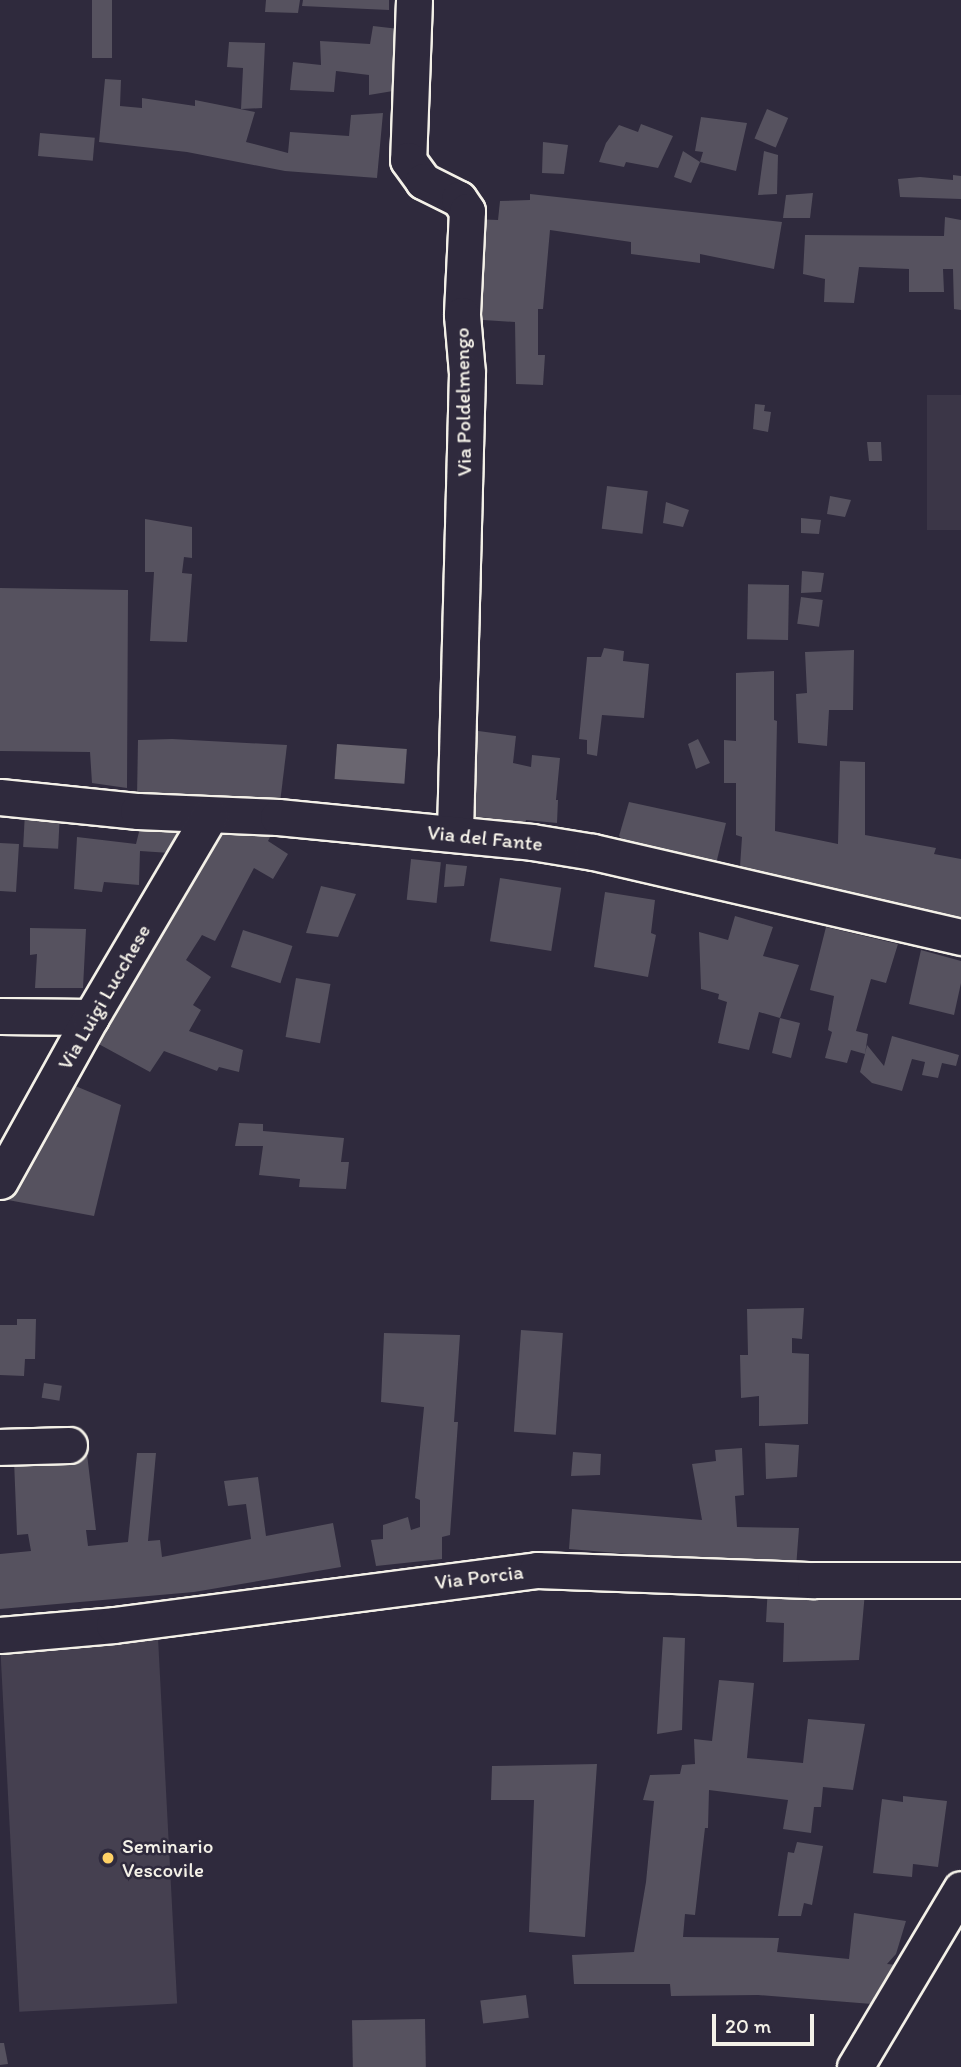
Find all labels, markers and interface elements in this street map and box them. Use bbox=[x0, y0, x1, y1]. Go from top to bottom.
street label: Via Poldelmengo bbox=[449, 328, 477, 476]
street label: Via del Fante bbox=[426, 819, 544, 857]
street label: Via Luigi Lucchese bbox=[52, 920, 156, 1074]
street label: Via Porcia bbox=[433, 1559, 525, 1595]
place label: Seminario Vescovile bbox=[122, 1833, 213, 1883]
marker: Seminario Vescovile bbox=[100, 1850, 116, 1866]
scale bar bbox=[716, 2000, 818, 2044]
text: 20 m bbox=[725, 2013, 771, 2038]

